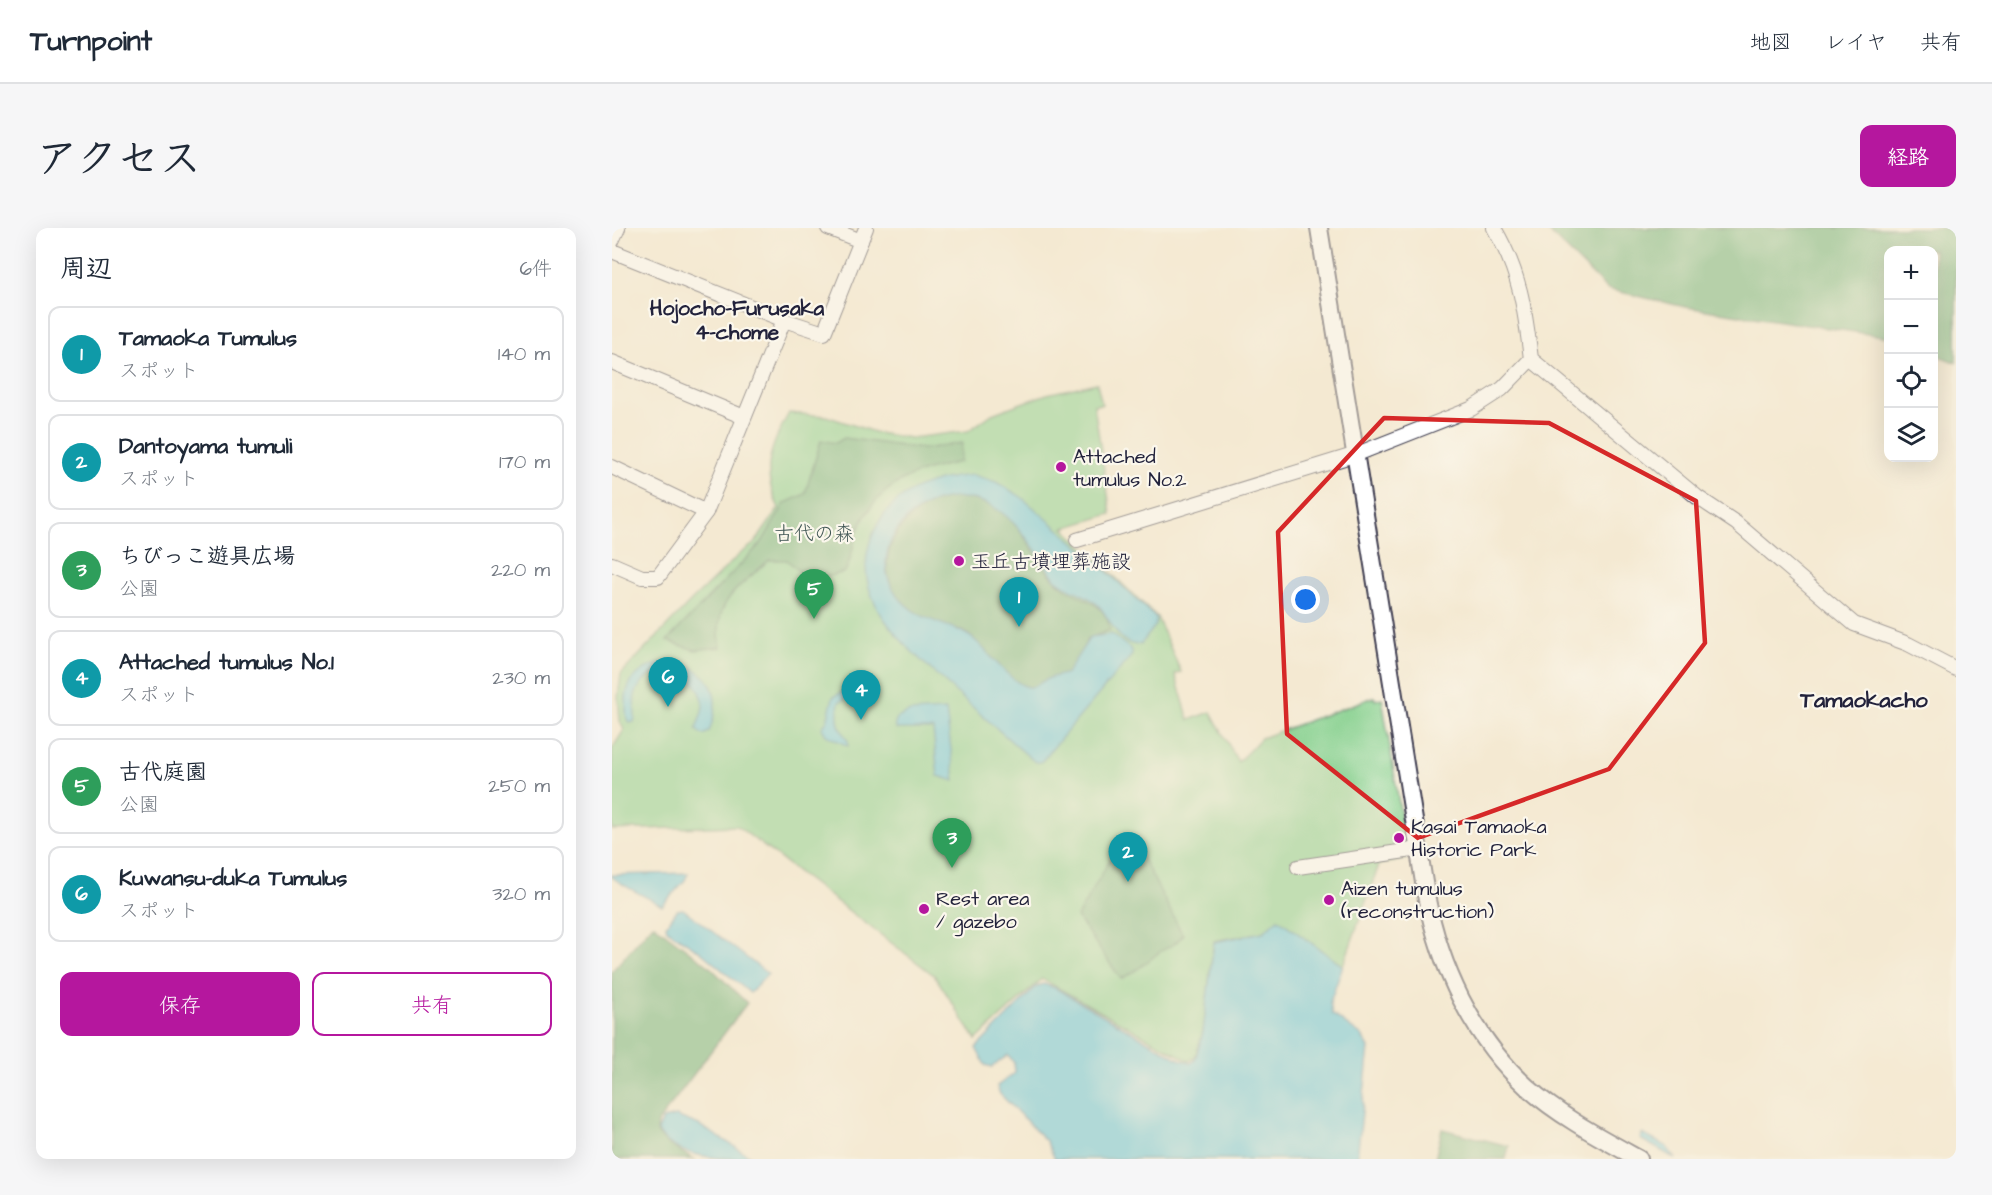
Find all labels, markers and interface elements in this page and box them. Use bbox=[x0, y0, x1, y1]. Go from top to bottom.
text: Turnpoint bbox=[30, 22, 152, 61]
text: 地図 bbox=[1750, 28, 1792, 57]
text: レイヤ bbox=[1825, 28, 1887, 57]
text: 共有 bbox=[1920, 28, 1962, 57]
button: 経路 bbox=[1860, 125, 1956, 187]
text: アクセス bbox=[36, 131, 201, 189]
map controls bbox=[1884, 246, 1938, 462]
button: + bbox=[1884, 246, 1938, 300]
text: 周辺 bbox=[60, 251, 112, 287]
text: 6件 bbox=[519, 255, 552, 283]
district label: Hojocho-Furusaka 4-chome bbox=[650, 294, 824, 347]
button: − bbox=[1884, 300, 1938, 354]
text: Tamaoka Tumulus bbox=[119, 323, 297, 354]
text: 1 bbox=[80, 340, 83, 368]
text: 140 m bbox=[498, 340, 550, 368]
button: locate bbox=[1884, 354, 1938, 408]
text: スポット bbox=[119, 357, 199, 385]
button: layers bbox=[1884, 408, 1938, 462]
text: Dantoyama tumuli bbox=[119, 431, 292, 462]
place label: Attached tumulus No.2 bbox=[1073, 443, 1187, 494]
text: 2 bbox=[76, 448, 87, 476]
text: 170 m bbox=[499, 448, 550, 476]
marker: Attached tumulus No.2 bbox=[1054, 460, 1068, 474]
text: スポット bbox=[119, 465, 199, 493]
park label: 古代の森 bbox=[774, 520, 854, 548]
text: ちびっこ遊具広場 bbox=[119, 541, 295, 572]
place label: 玉丘古墳埋葬施設 bbox=[971, 548, 1131, 576]
marker: 玉丘古墳埋葬施設 bbox=[952, 554, 966, 568]
text: 3 bbox=[76, 556, 87, 584]
text: 220 m bbox=[491, 556, 550, 584]
pin: 5 bbox=[794, 570, 834, 619]
text: 公園 bbox=[119, 575, 159, 603]
pin: 1 bbox=[1000, 578, 1038, 627]
your location bbox=[1291, 585, 1320, 614]
text: Attached tumulus No.1 bbox=[119, 647, 334, 678]
pin: 6 bbox=[648, 658, 688, 707]
text: 4 bbox=[75, 664, 88, 692]
text: 230 m bbox=[492, 664, 550, 692]
pin: 4 bbox=[842, 670, 880, 720]
text: スポット bbox=[119, 681, 199, 709]
district label: Tamaokacho bbox=[1799, 685, 1928, 716]
text: 古代庭園 bbox=[119, 757, 207, 788]
text: 5 bbox=[74, 772, 89, 800]
text: 250 m bbox=[488, 772, 550, 800]
text: 公園 bbox=[119, 791, 159, 819]
place label: Kasai Tamaoka Historic Park bbox=[1411, 813, 1547, 864]
pin: 3 bbox=[932, 818, 972, 868]
marker: Kasai Tamaoka Historic Park bbox=[1392, 831, 1406, 845]
pin: 2 bbox=[1108, 832, 1148, 882]
text: Kuwansu-duka Tumulus bbox=[119, 863, 347, 894]
place label: Aizen tumulus (reconstruction) bbox=[1341, 875, 1494, 926]
text: 6 bbox=[75, 880, 88, 908]
text: 320 m bbox=[492, 880, 550, 908]
place label: Rest area / gazebo bbox=[936, 885, 1029, 937]
marker: Aizen tumulus (reconstruction) bbox=[1322, 893, 1336, 907]
text: スポット bbox=[119, 897, 199, 925]
marker: Rest area / gazebo bbox=[917, 902, 931, 916]
button: 保存 bbox=[60, 972, 300, 1036]
button: 共有 bbox=[312, 972, 552, 1036]

